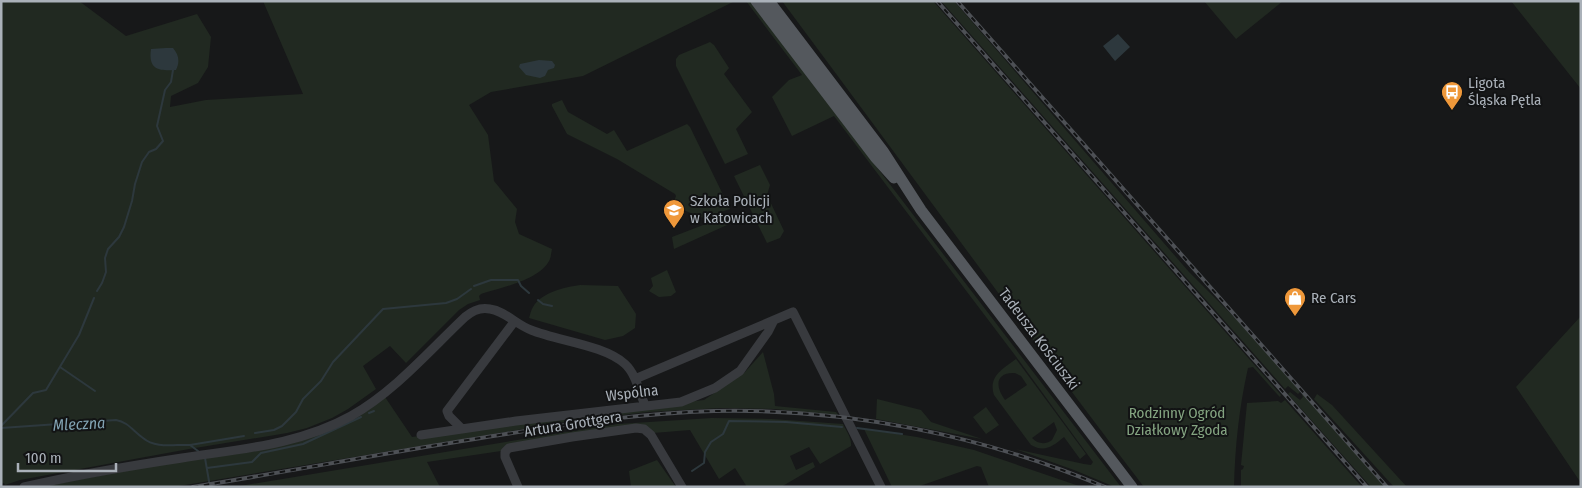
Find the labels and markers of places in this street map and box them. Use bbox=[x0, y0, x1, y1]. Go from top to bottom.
place label: Ligota Śląska Pętla bbox=[1468, 74, 1541, 109]
bus stop icon: Ligota Śląska Pętla bbox=[1440, 80, 1464, 111]
place label: Szkoła Policji w Katowicach bbox=[690, 192, 773, 227]
school or university icon: Szkoła Policji w Katowicach bbox=[662, 198, 686, 229]
shop icon: Re Cars bbox=[1283, 286, 1307, 317]
place label: Re Cars bbox=[1311, 289, 1356, 307]

